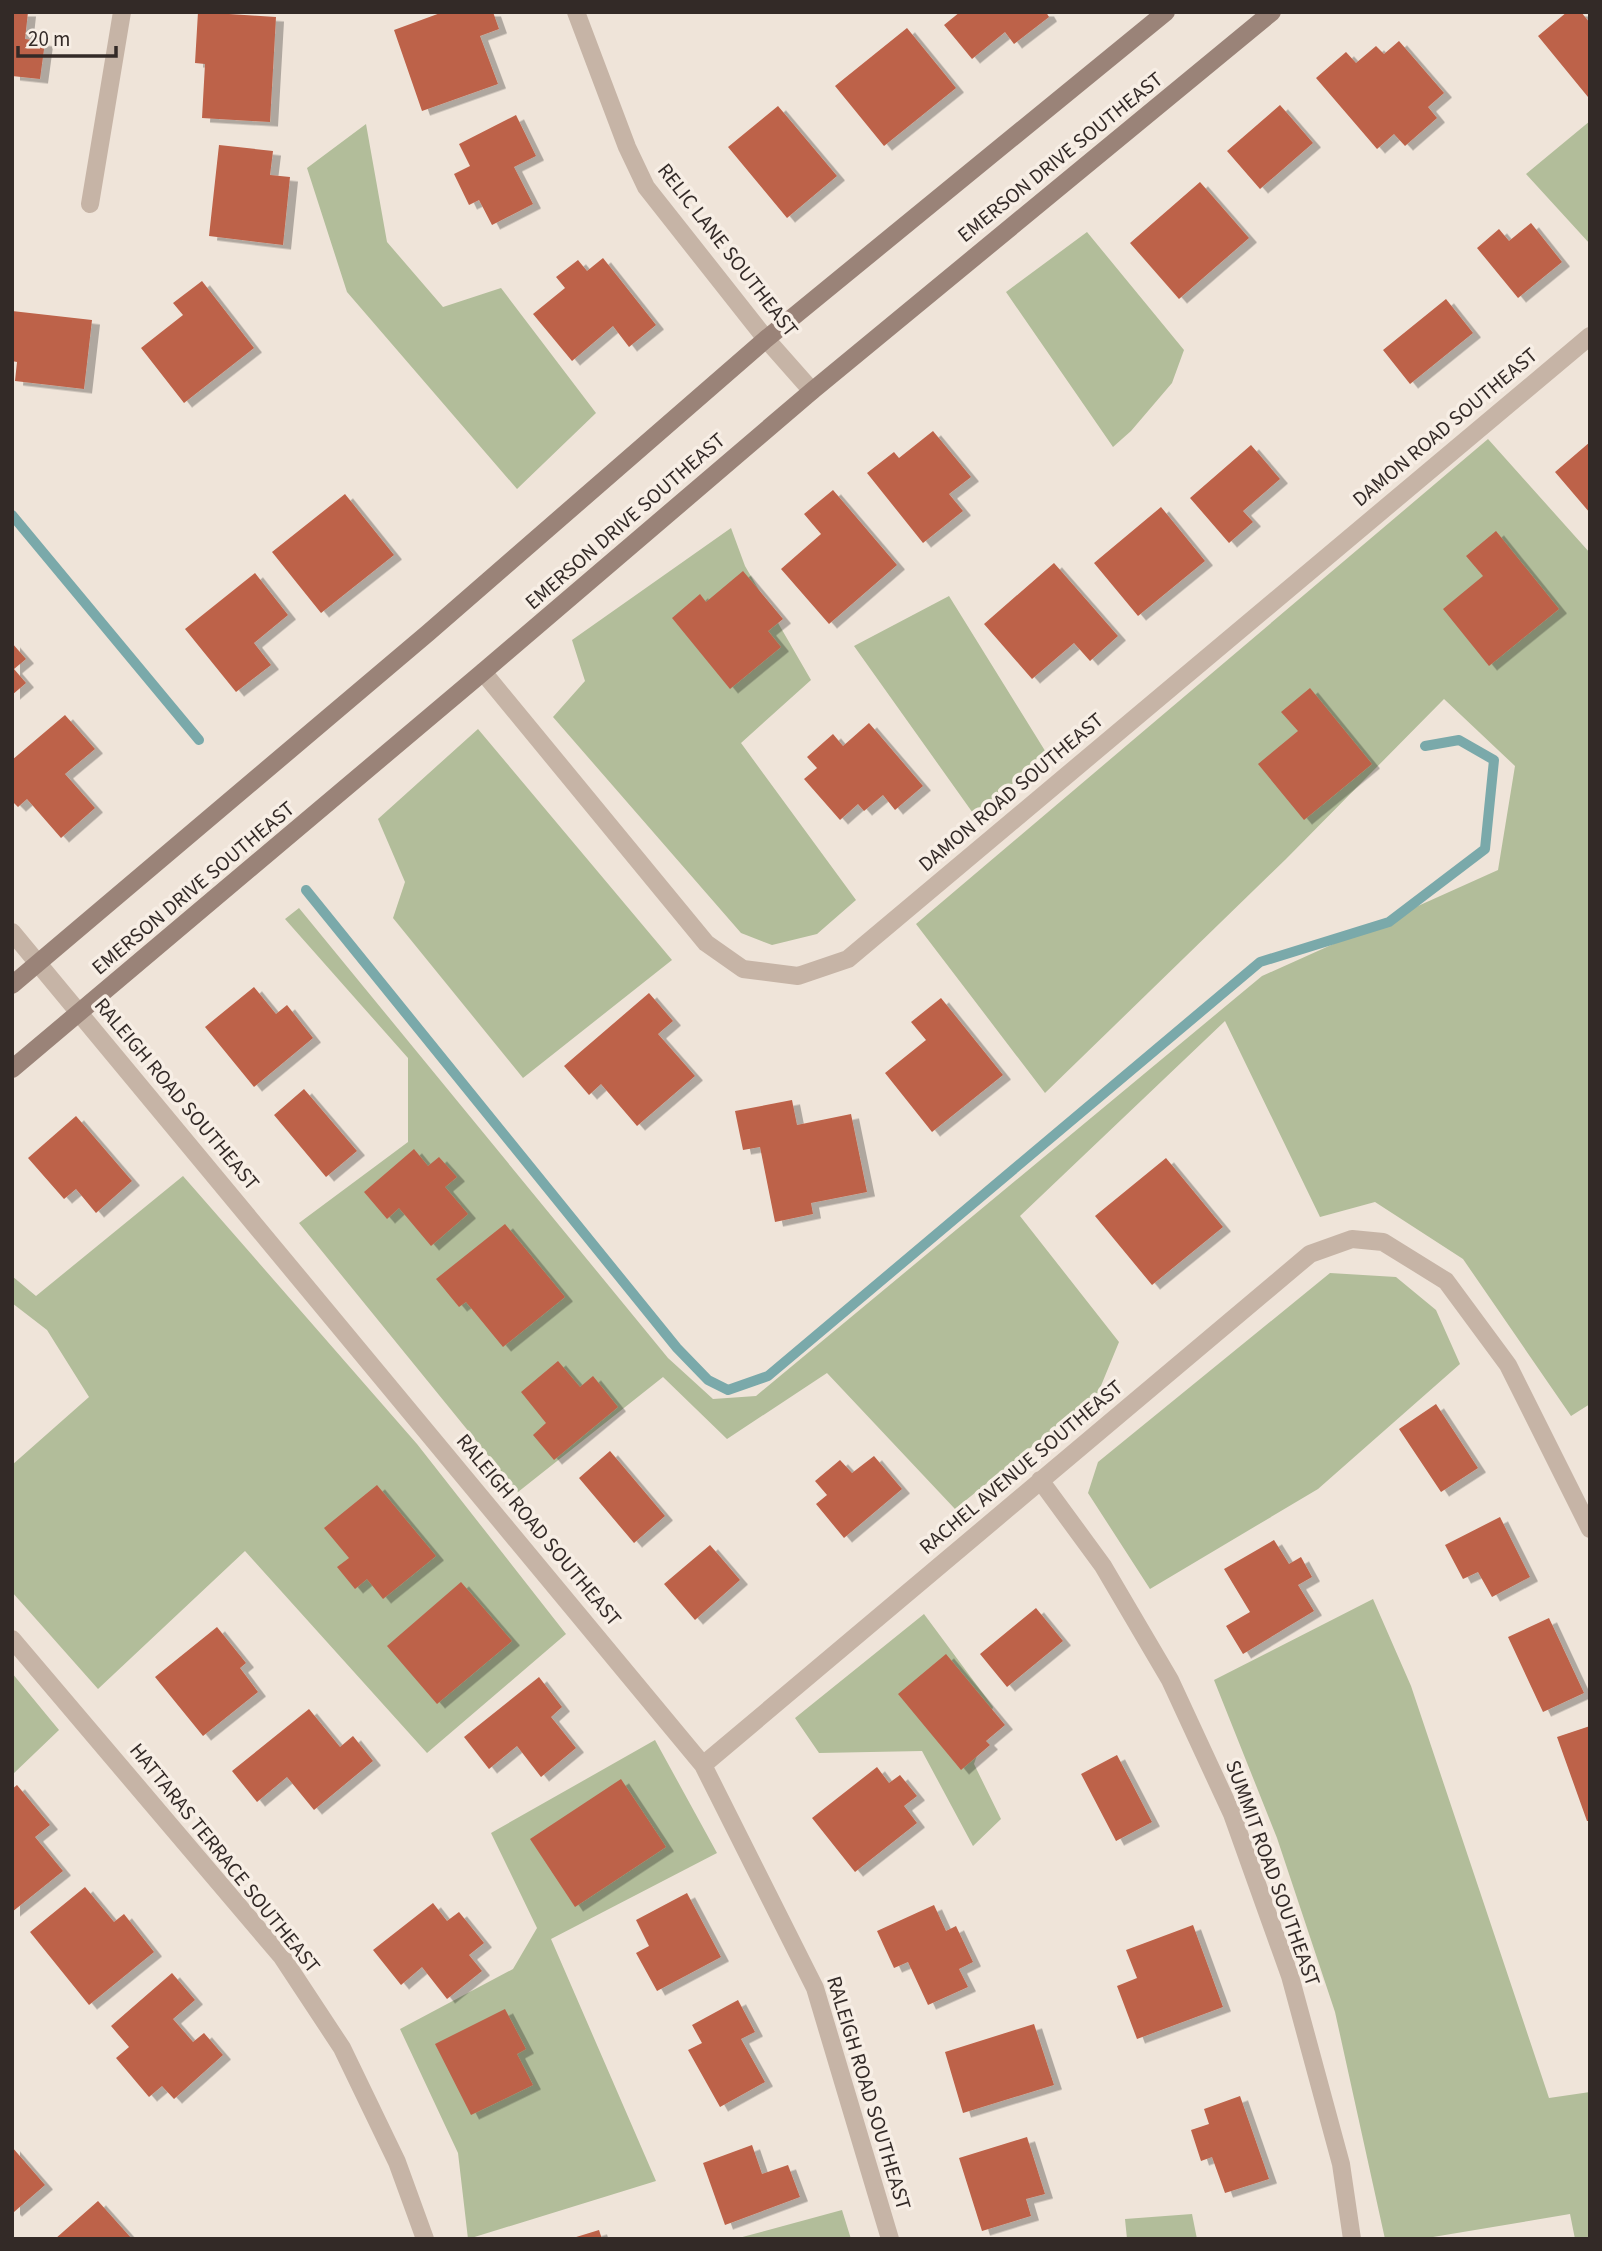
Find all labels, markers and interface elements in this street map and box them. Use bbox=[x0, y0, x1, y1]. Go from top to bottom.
scale bar bbox=[18, 14, 116, 58]
text: 20 m bbox=[28, 24, 70, 54]
street label: EMERSON DRIVE SOUTHEAST bbox=[951, 65, 1169, 249]
street label: RELIC LANE SOUTHEAST bbox=[650, 157, 806, 343]
street label: DAMON ROAD SOUTHEAST bbox=[1346, 340, 1544, 514]
street label: EMERSON DRIVE SOUTHEAST bbox=[518, 425, 732, 617]
street label: DAMON ROAD SOUTHEAST bbox=[912, 705, 1110, 879]
street label: EMERSON DRIVE SOUTHEAST bbox=[85, 794, 301, 982]
street label: RALEIGH ROAD SOUTHEAST bbox=[87, 991, 267, 1197]
street label: RACHEL AVENUE SOUTHEAST bbox=[913, 1373, 1129, 1561]
street label: RALEIGH ROAD SOUTHEAST bbox=[449, 1427, 629, 1633]
street label: HATTARAS TERRACE SOUTHEAST bbox=[123, 1736, 327, 1980]
street label: SUMMIT ROAD SOUTHEAST bbox=[1218, 1756, 1328, 1990]
street label: RALEIGH ROAD SOUTHEAST bbox=[819, 1972, 919, 2214]

